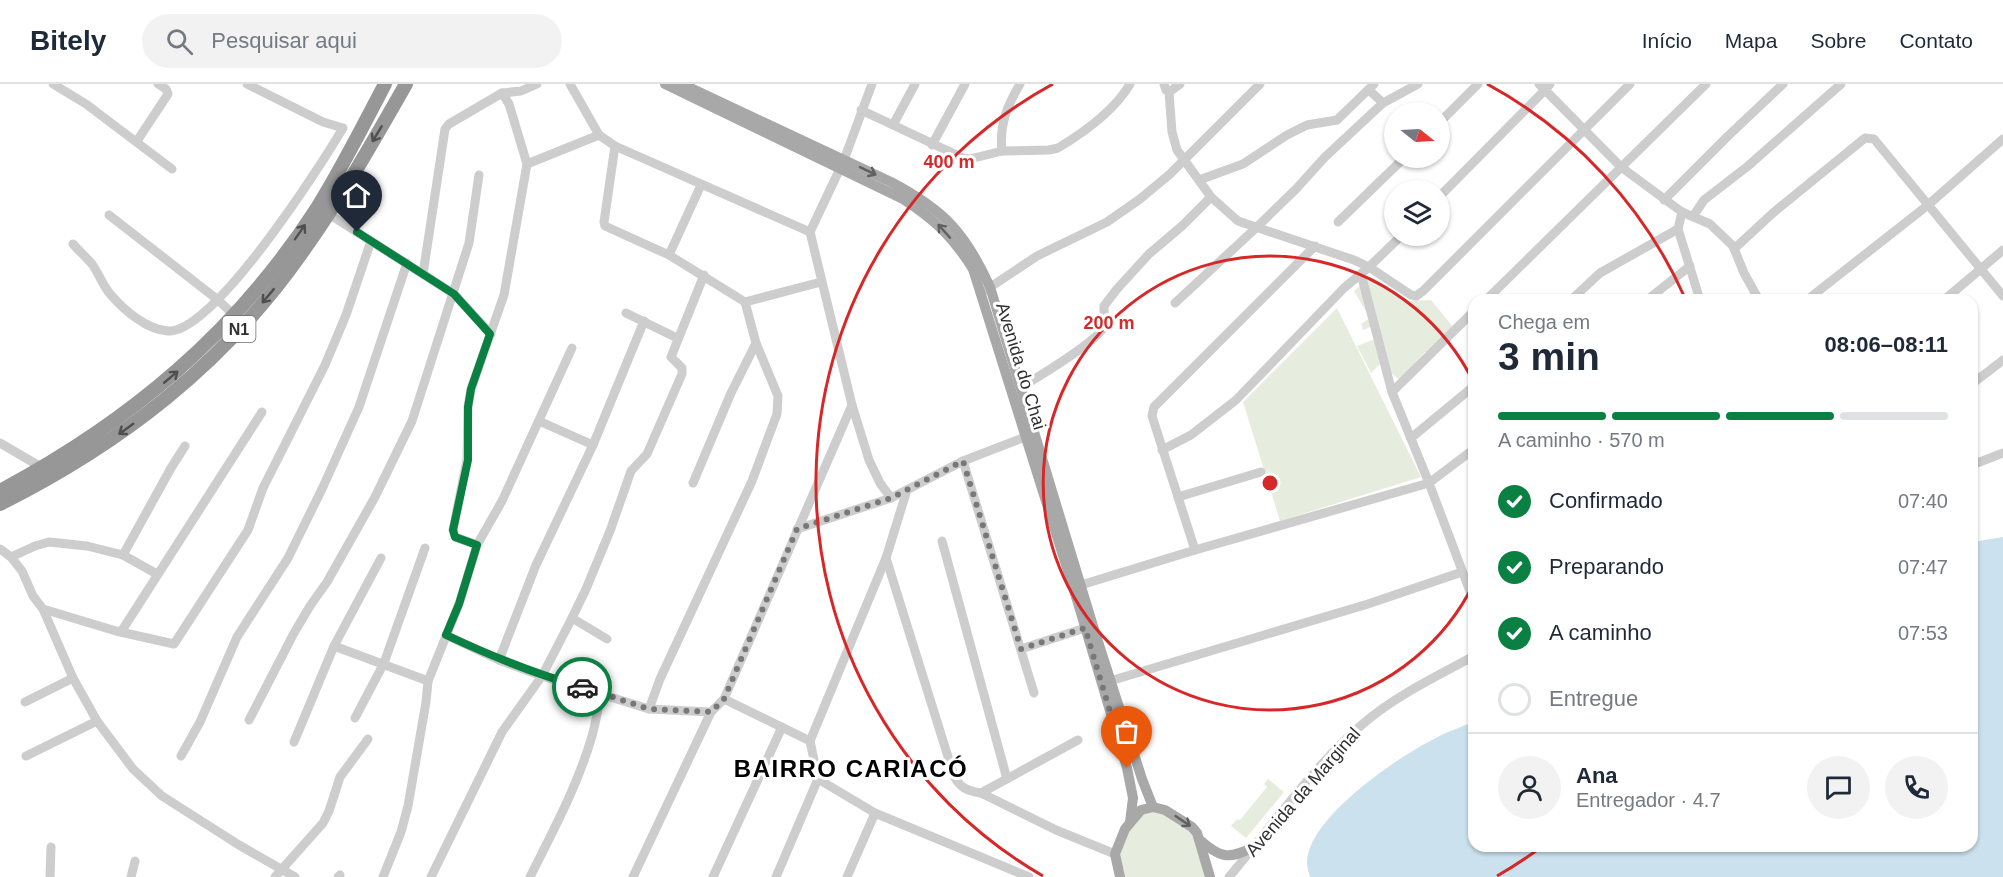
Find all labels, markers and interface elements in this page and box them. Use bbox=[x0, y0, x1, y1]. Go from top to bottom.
search box bbox=[142, 14, 562, 68]
text: Bitely bbox=[30, 25, 106, 56]
icon: search bbox=[163, 25, 196, 58]
text: Pesquisar aqui bbox=[211, 28, 357, 53]
text: Início bbox=[1642, 29, 1692, 52]
text: Mapa bbox=[1725, 29, 1777, 52]
text: Sobre bbox=[1810, 29, 1866, 52]
text: Contato bbox=[1899, 29, 1973, 52]
north arrow bbox=[1384, 102, 1450, 168]
map controls bbox=[1384, 102, 1450, 246]
one-way arrow bbox=[370, 126, 383, 143]
text: 400 m bbox=[923, 152, 975, 172]
one-way arrow bbox=[859, 166, 877, 178]
pin bbox=[331, 170, 382, 232]
icon: home bbox=[340, 179, 373, 212]
button: layers bbox=[1384, 180, 1450, 246]
one-way arrow bbox=[294, 224, 306, 241]
one-way arrow bbox=[937, 224, 951, 239]
one-way arrow bbox=[261, 288, 274, 304]
street label: Avenida do Chai bbox=[992, 300, 1050, 432]
text: Chega em bbox=[1498, 311, 1590, 333]
text: 200 m bbox=[1083, 313, 1135, 333]
road number: N1 bbox=[222, 316, 256, 342]
text: 08:06–08:11 bbox=[1824, 332, 1948, 357]
text: 3 min bbox=[1498, 335, 1600, 378]
one-way arrow bbox=[163, 371, 179, 384]
one-way arrow bbox=[119, 423, 135, 435]
text: A caminho · 570 m bbox=[1498, 429, 1665, 451]
centre of rings bbox=[1260, 473, 1280, 493]
icon: check bbox=[1498, 485, 1531, 518]
text: Confirmado bbox=[1549, 488, 1663, 513]
text: 07:40 bbox=[1898, 490, 1948, 512]
icon: check bbox=[1498, 551, 1531, 584]
text: Preparando bbox=[1549, 554, 1664, 579]
text: 07:47 bbox=[1898, 556, 1948, 578]
icon: check bbox=[1498, 617, 1531, 650]
text: A caminho bbox=[1549, 620, 1652, 645]
text: 07:53 bbox=[1898, 622, 1948, 644]
courier bbox=[552, 657, 612, 717]
icon: car bbox=[566, 671, 599, 704]
text: Entregue bbox=[1549, 686, 1638, 711]
pin bbox=[1101, 706, 1152, 768]
icon: bag bbox=[1110, 715, 1143, 748]
street label: Avenida da Marginal bbox=[1242, 724, 1364, 860]
district label: BAIRRO CARIACÓ bbox=[734, 755, 968, 782]
button: person bbox=[1498, 756, 1561, 819]
button: chat bbox=[1807, 756, 1870, 819]
button: phone bbox=[1885, 756, 1948, 819]
text: Ana bbox=[1576, 763, 1618, 788]
text: Entregador · 4.7 bbox=[1576, 789, 1721, 811]
one-way arrow bbox=[1174, 815, 1190, 827]

